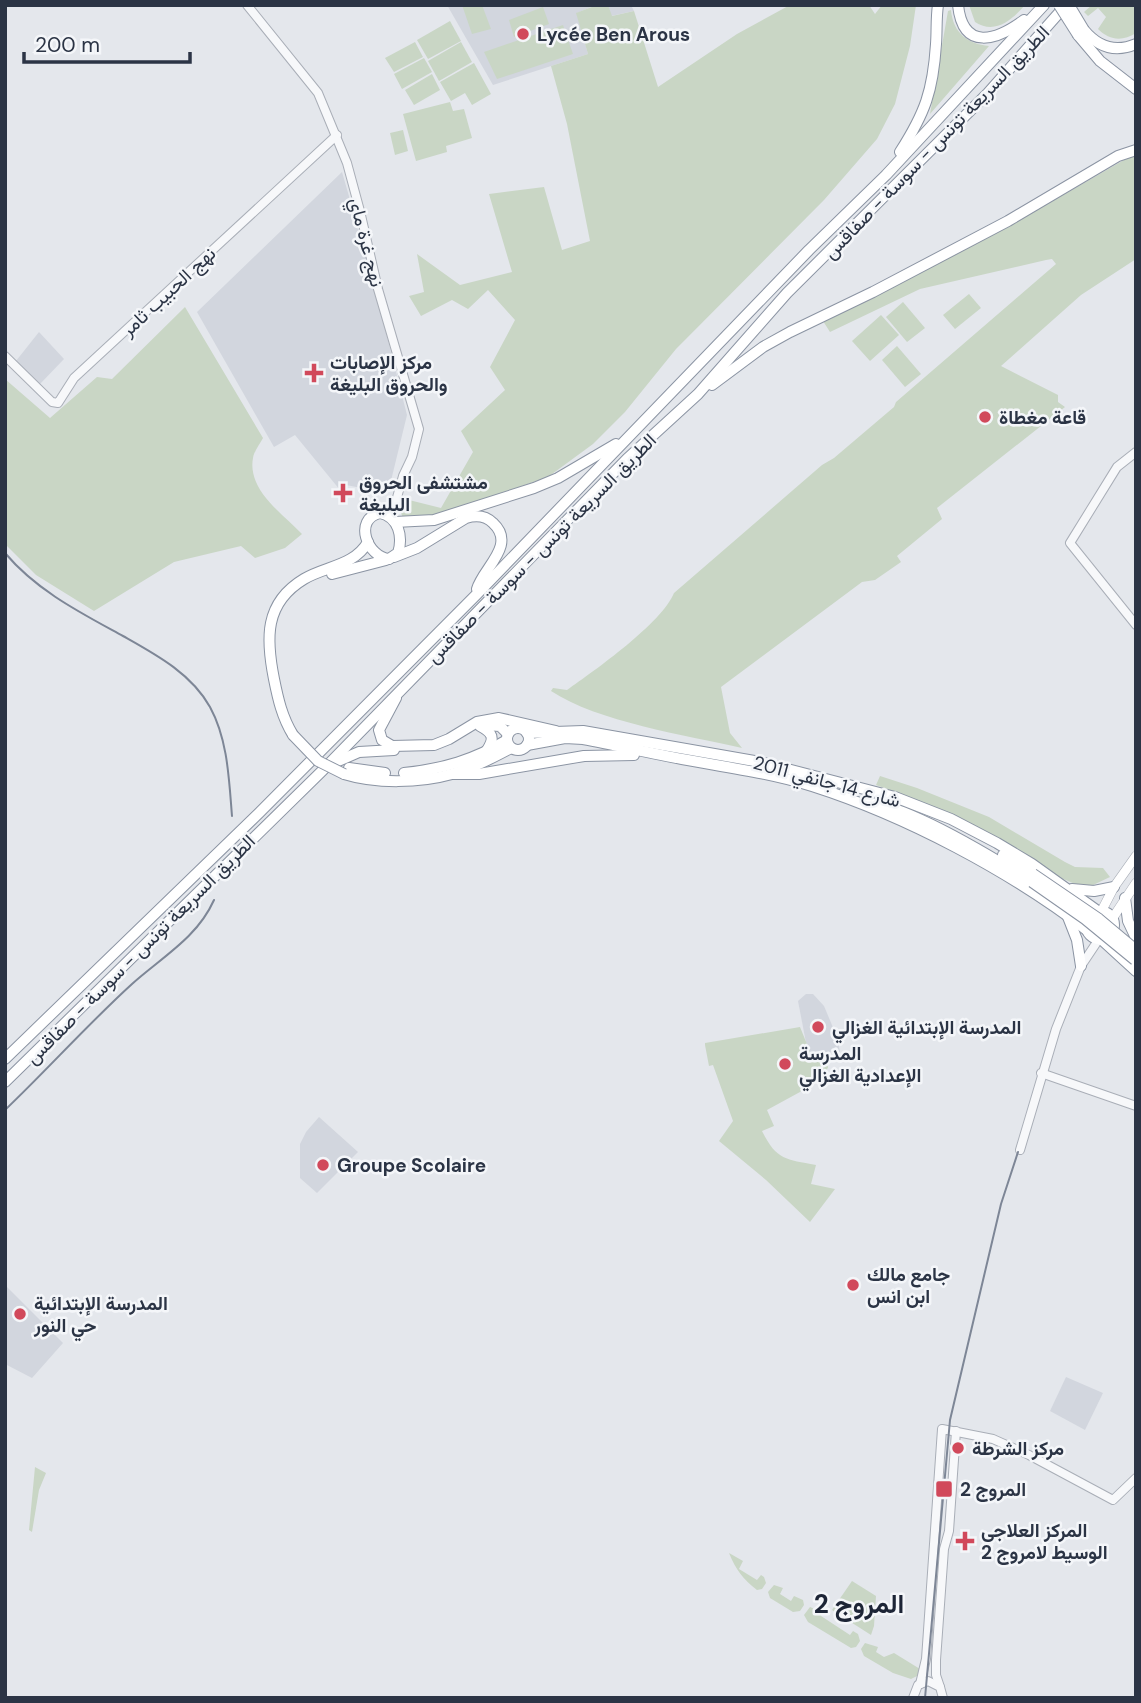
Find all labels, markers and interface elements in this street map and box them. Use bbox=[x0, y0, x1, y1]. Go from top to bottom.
street label: الطريق السريعة تونس - سوسة - صفاقس bbox=[818, 20, 1055, 264]
scale bar bbox=[24, 21, 191, 65]
place label: Lycée Ben Arous bbox=[537, 22, 690, 47]
marker: Lycée Ben Arous bbox=[515, 26, 531, 42]
text: 200 m bbox=[35, 31, 100, 59]
street label: نهج غرة ماي bbox=[340, 195, 390, 290]
street label: نهج الحبيب ثامر bbox=[115, 241, 222, 343]
place label: مركز الإصابات والحروق البليغة bbox=[330, 350, 448, 397]
marker: مركز الإصابات والحروق البليغة bbox=[304, 363, 324, 383]
place label: قاعة مغطاة bbox=[999, 405, 1086, 430]
marker: قاعة مغطاة bbox=[977, 409, 993, 425]
street label: الطريق السريعة تونس - سوسة - صفاقس bbox=[421, 428, 662, 669]
place label: مشتشفى الحروق البليغة bbox=[359, 470, 488, 517]
marker: مشتشفى الحروق البليغة bbox=[333, 483, 353, 503]
street label: شارع 14 جانفي 2011 bbox=[750, 750, 903, 816]
street label: الطريق السريعة تونس - سوسة - صفاقس bbox=[20, 829, 261, 1070]
place label: المدرسة الإبتدائية الغزالي bbox=[832, 1015, 1021, 1044]
marker: المدرسة الإبتدائية الغزالي bbox=[810, 1019, 826, 1035]
place label: المدرسة الإعدادية الغزالي bbox=[799, 1041, 922, 1092]
marker: المدرسة الإعدادية الغزالي bbox=[777, 1056, 793, 1072]
place label: Groupe Scolaire bbox=[337, 1153, 486, 1178]
marker: Groupe Scolaire bbox=[315, 1157, 331, 1173]
place label: جامع مالك ابن انس bbox=[867, 1262, 950, 1309]
marker: جامع مالك ابن انس bbox=[845, 1277, 861, 1293]
place label: المدرسة الإبتدائية حي النور bbox=[33, 1291, 168, 1342]
marker: المدرسة الإبتدائية حي النور bbox=[12, 1306, 28, 1322]
place label: مركز الشرطة bbox=[972, 1436, 1064, 1461]
marker: مركز الشرطة bbox=[950, 1440, 966, 1456]
place label: المروج 2 bbox=[960, 1477, 1026, 1502]
marker: المروج 2 bbox=[934, 1479, 954, 1499]
place label: المركز العلاجي الوسيط لامروج 2 bbox=[981, 1518, 1108, 1565]
marker: المركز العلاجي الوسيط لامروج 2 bbox=[955, 1531, 975, 1551]
district label: المروج 2 bbox=[814, 1587, 904, 1622]

